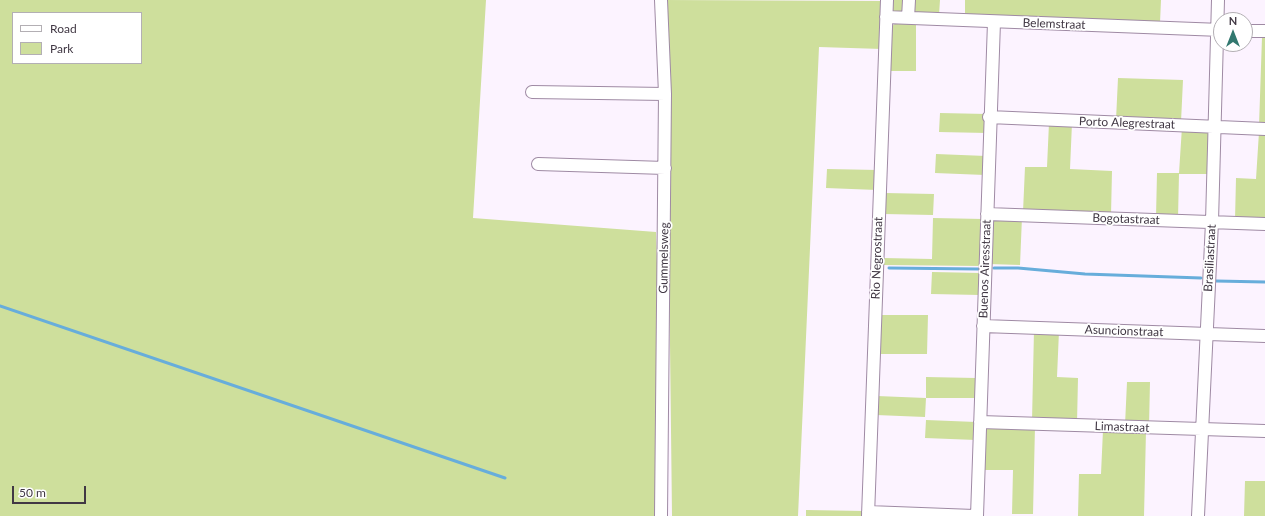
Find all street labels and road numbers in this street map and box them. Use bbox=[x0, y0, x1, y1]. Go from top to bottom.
street label: Belemstraat bbox=[1022, 16, 1086, 32]
street label: Porto Alegrestraat bbox=[1079, 114, 1175, 132]
street label: Bogotastraat bbox=[1092, 211, 1160, 227]
street label: Rio Negrostraat bbox=[868, 216, 886, 300]
street label: Buenos Airesstraat bbox=[976, 219, 994, 319]
street label: Gummelsweg bbox=[656, 222, 672, 294]
street label: Brasiliastraat bbox=[1201, 224, 1219, 292]
street label: Asuncionstraat bbox=[1084, 322, 1164, 340]
street label: Limastraat bbox=[1094, 419, 1150, 435]

